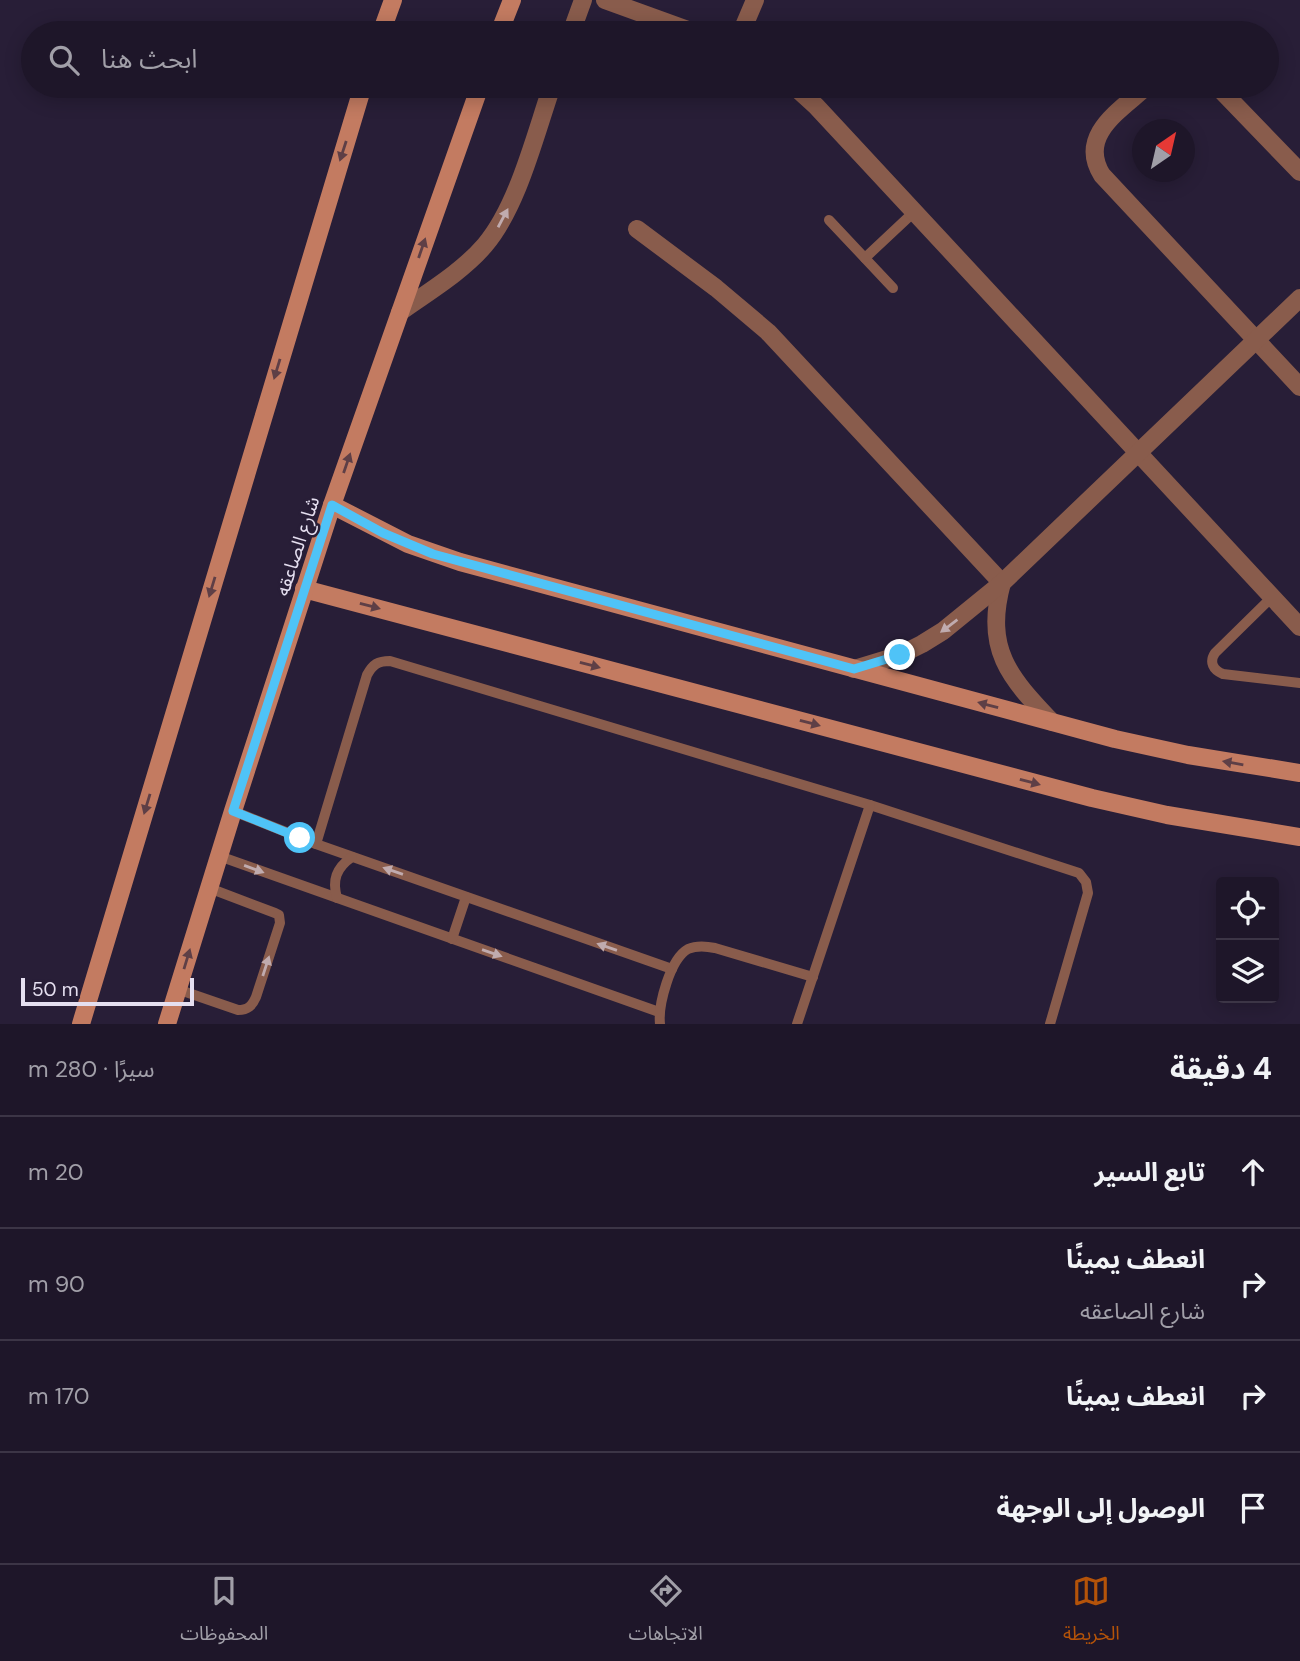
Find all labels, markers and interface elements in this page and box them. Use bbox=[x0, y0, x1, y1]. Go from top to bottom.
search box bbox=[21, 21, 1279, 98]
icon: search bbox=[45, 41, 83, 79]
text: ابحث هنا bbox=[101, 42, 198, 76]
north arrow bbox=[1132, 119, 1195, 182]
one-way arrow bbox=[337, 140, 347, 161]
one-way arrow bbox=[497, 208, 509, 228]
one-way arrow bbox=[417, 237, 428, 258]
one-way arrow bbox=[272, 358, 282, 379]
one-way arrow bbox=[342, 452, 353, 473]
street label: شارع الصاعقه bbox=[270, 493, 326, 599]
one-way arrow bbox=[206, 576, 216, 597]
one-way arrow bbox=[360, 601, 382, 612]
one-way arrow bbox=[940, 619, 958, 633]
route end bbox=[884, 639, 915, 670]
one-way arrow bbox=[579, 660, 601, 671]
one-way arrow bbox=[976, 699, 998, 710]
one-way arrow bbox=[799, 718, 821, 729]
one-way arrow bbox=[1222, 757, 1244, 768]
one-way arrow bbox=[1020, 777, 1041, 787]
one-way arrow bbox=[141, 794, 151, 815]
route start bbox=[284, 822, 315, 853]
one-way arrow bbox=[243, 864, 264, 875]
one-way arrow bbox=[382, 865, 403, 876]
map controls bbox=[1216, 877, 1279, 1003]
button: locate bbox=[1216, 877, 1279, 940]
button: layers bbox=[1216, 940, 1279, 1003]
one-way arrow bbox=[597, 941, 618, 952]
one-way arrow bbox=[182, 948, 192, 969]
one-way arrow bbox=[481, 948, 502, 959]
one-way arrow bbox=[261, 955, 272, 976]
scale bar bbox=[21, 975, 194, 1007]
text: 50 m bbox=[32, 977, 79, 1002]
text: 4 دقيقة bbox=[1170, 1049, 1272, 1088]
text: سيرًا · 280 m bbox=[28, 1054, 155, 1084]
icon: ahead bbox=[1234, 1153, 1272, 1191]
text: تابع السير bbox=[1095, 1155, 1205, 1189]
text: 20 m bbox=[28, 1157, 83, 1187]
text: انعطف يمينًا bbox=[1066, 1242, 1205, 1276]
icon: right bbox=[1234, 1265, 1272, 1303]
text: 90 m bbox=[28, 1269, 85, 1299]
text: شارع الصاعقه bbox=[1080, 1296, 1205, 1326]
icon: right bbox=[1234, 1377, 1272, 1415]
text: انعطف يمينًا bbox=[1066, 1379, 1205, 1413]
text: 170 m bbox=[28, 1381, 90, 1411]
icon: arrive bbox=[1234, 1489, 1272, 1527]
text: الوصول إلى الوجهة bbox=[996, 1491, 1205, 1525]
tab: المحفوظات bbox=[180, 1572, 268, 1654]
tab: الاتجاهات bbox=[629, 1572, 703, 1654]
tab: الخريطة bbox=[1063, 1572, 1120, 1654]

